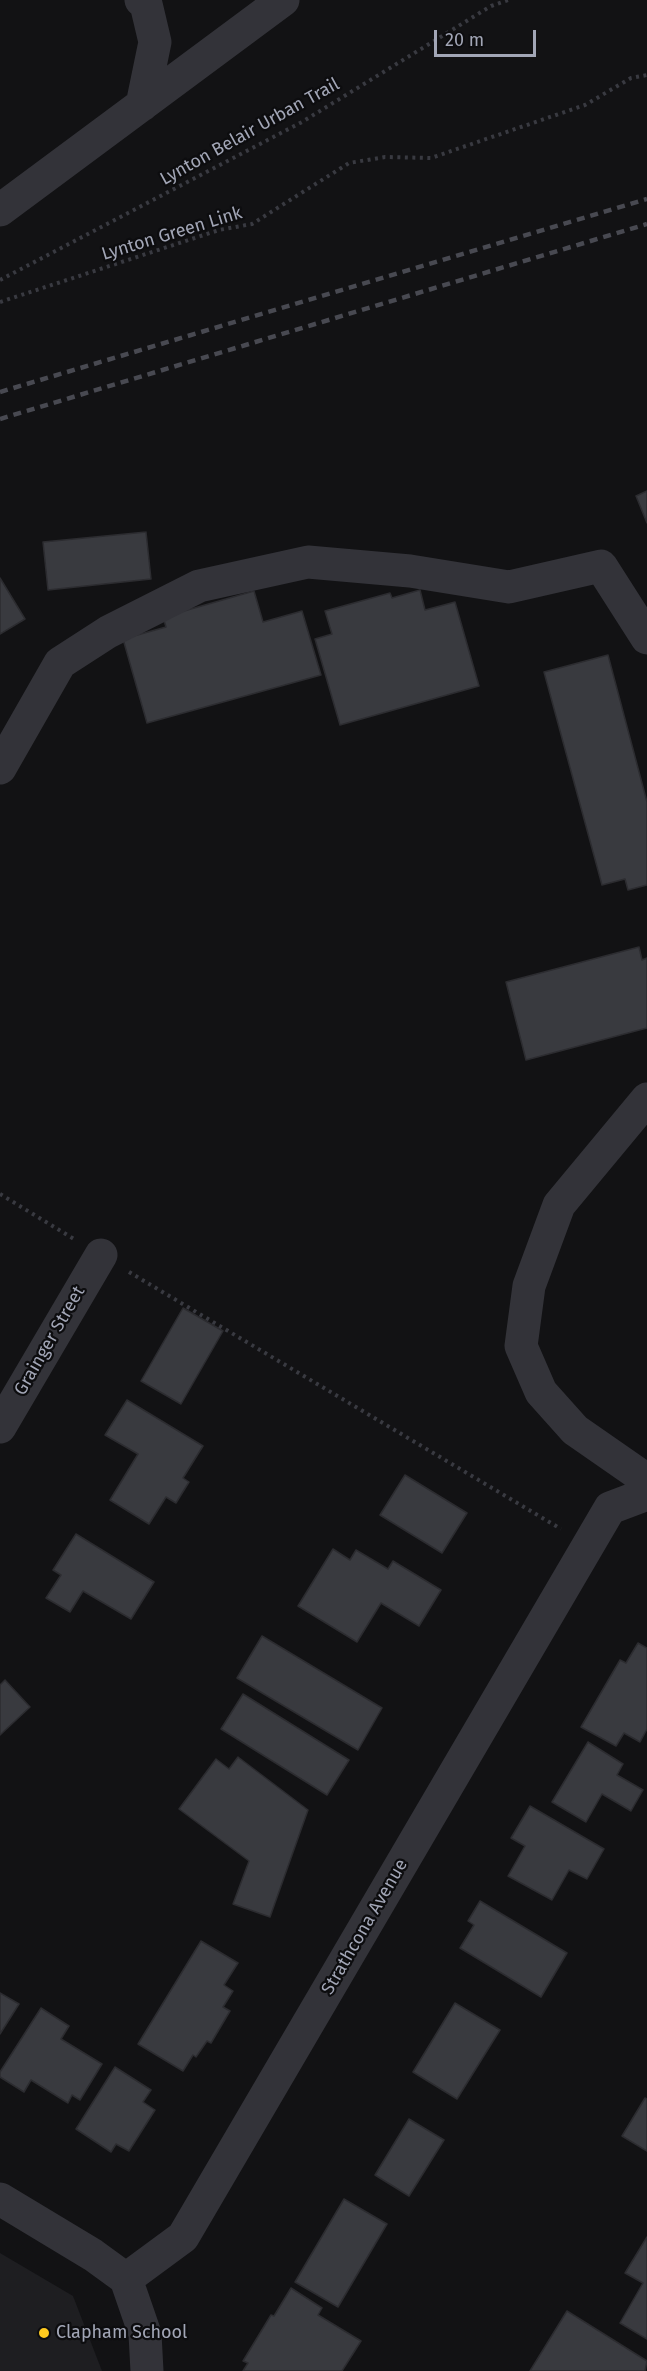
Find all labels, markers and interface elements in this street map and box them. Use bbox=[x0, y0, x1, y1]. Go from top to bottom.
scale bar bbox=[437, 18, 539, 56]
text: 20 m bbox=[445, 29, 484, 51]
street label: Lynton Belair Urban Trail bbox=[157, 74, 343, 190]
street label: Lynton Green Link bbox=[99, 202, 245, 266]
street label: Grainger Street bbox=[10, 1283, 90, 1399]
street label: Strathcona Avenue bbox=[317, 1855, 413, 1999]
place label: Clapham School bbox=[56, 2322, 187, 2344]
marker: Clapham School bbox=[37, 2326, 51, 2340]

